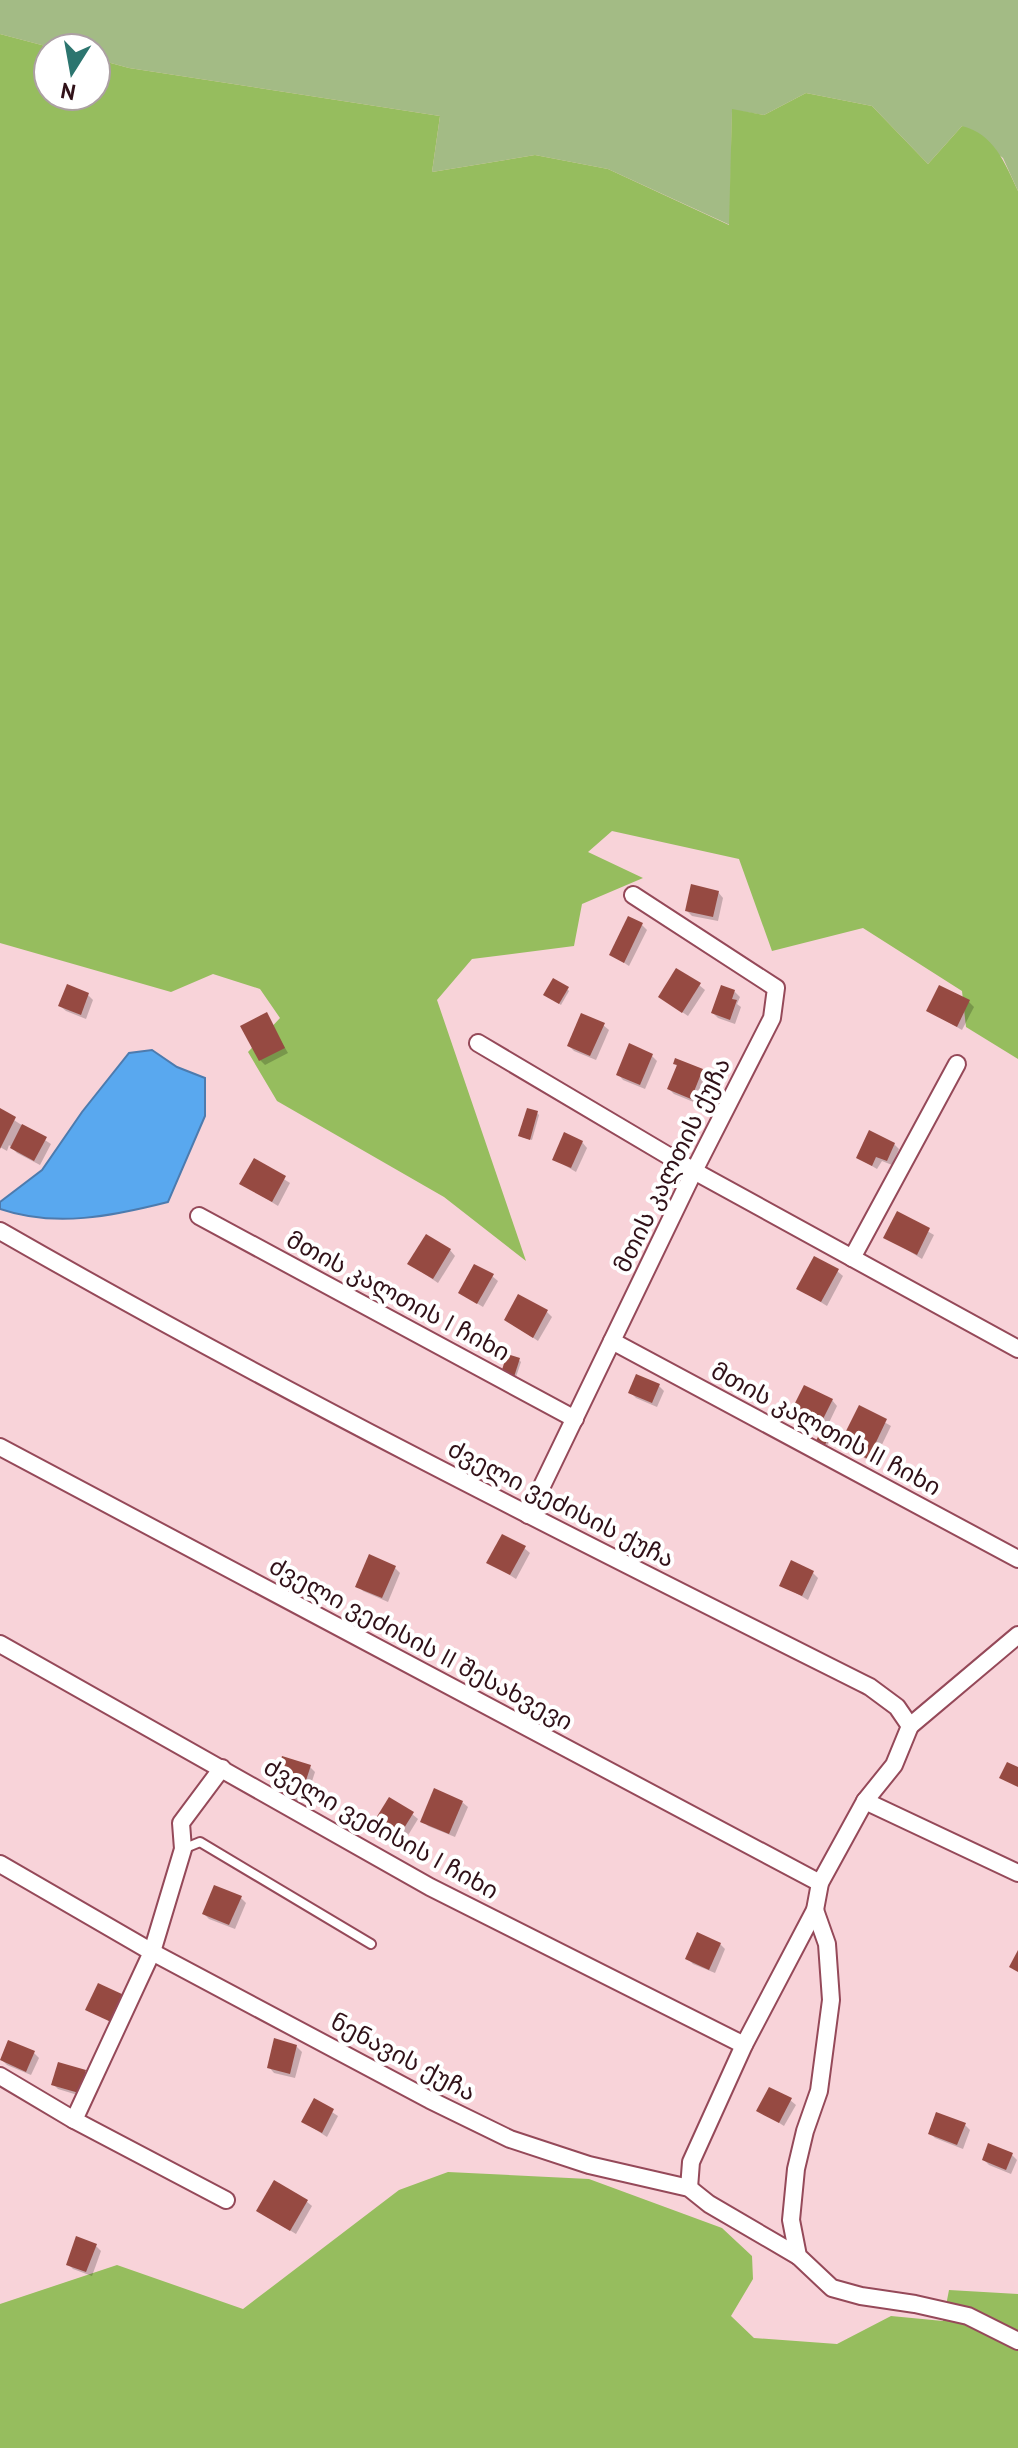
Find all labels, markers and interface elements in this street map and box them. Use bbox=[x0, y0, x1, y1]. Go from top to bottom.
north arrow bbox=[32, 32, 112, 112]
text: N bbox=[58, 77, 78, 107]
street label: მთის კალთის ქუჩა bbox=[606, 1052, 737, 1277]
street label: მთის კალთის I ჩიხი bbox=[281, 1223, 515, 1368]
street label: მთის კალთის II ჩიხი bbox=[706, 1355, 946, 1502]
street label: ძველი ვეძისის ქუჩა bbox=[443, 1433, 680, 1574]
street label: ძველი ვეძისის II შესახვევი bbox=[264, 1550, 579, 1737]
street label: ძველი ვეძისის I ჩიხი bbox=[258, 1751, 504, 1906]
street label: ნენავის ქუჩა bbox=[325, 2005, 481, 2108]

